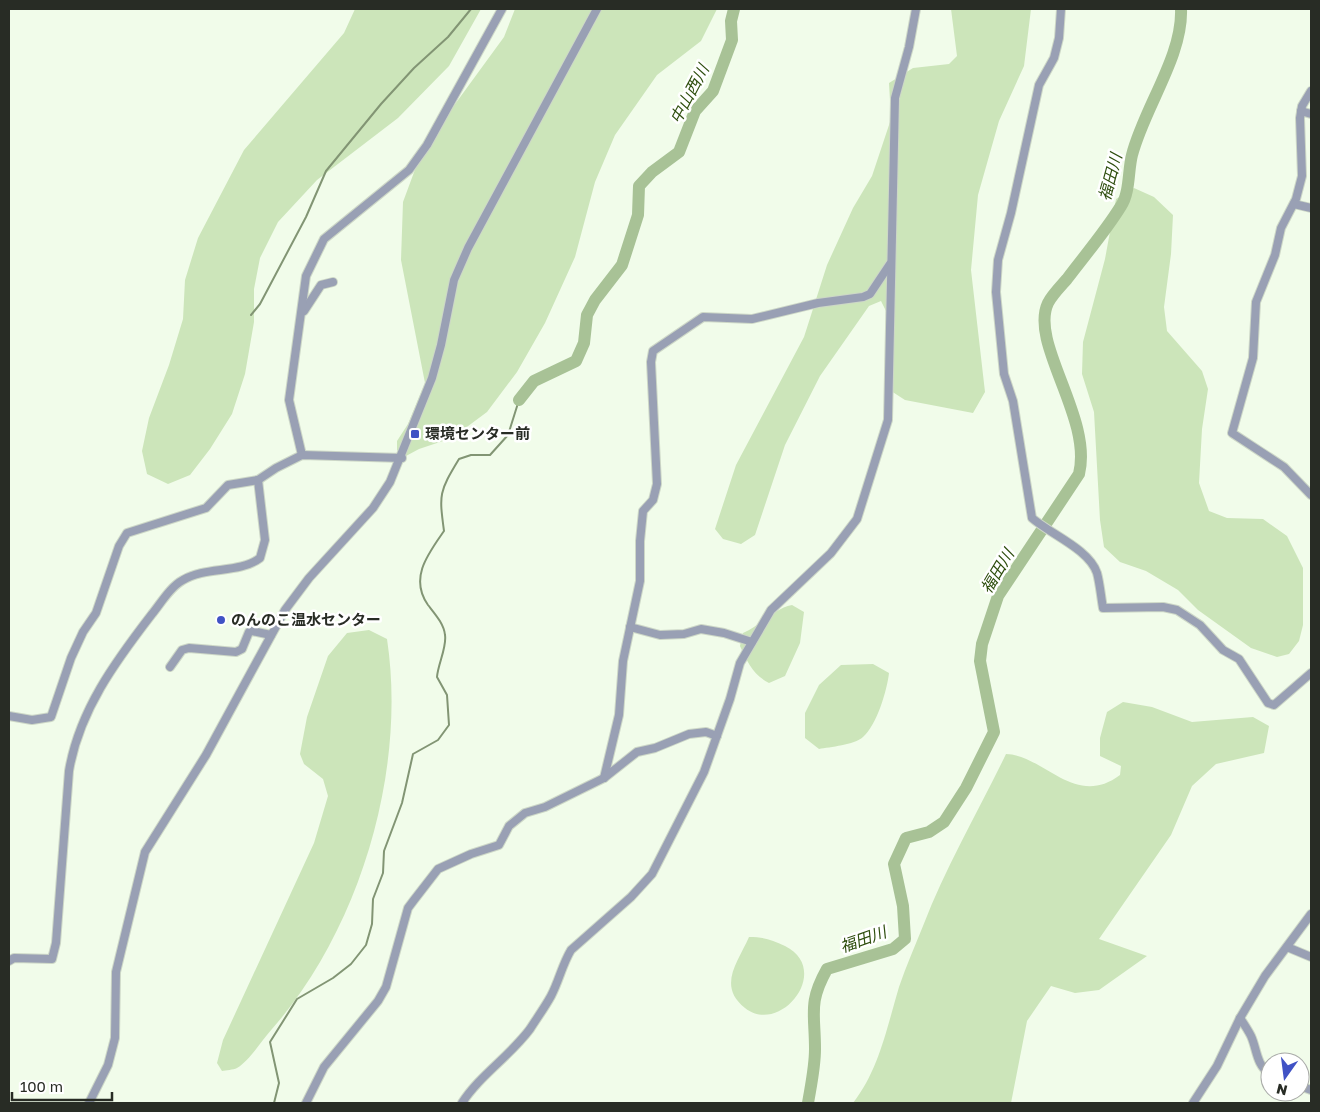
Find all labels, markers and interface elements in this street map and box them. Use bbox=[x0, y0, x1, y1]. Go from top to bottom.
water label: 中山西川 bbox=[665, 59, 714, 127]
water label: 福田川 bbox=[1094, 149, 1126, 203]
place label: 環境センター前 bbox=[425, 424, 530, 442]
marker: 環境センター前 bbox=[409, 428, 421, 440]
water label: 福田川 bbox=[976, 544, 1019, 597]
place label: のんのこ温水センター bbox=[231, 610, 381, 628]
marker: のんのこ温水センター bbox=[215, 614, 227, 626]
water label: 福田川 bbox=[837, 921, 891, 957]
north arrow bbox=[1260, 1052, 1310, 1102]
scale bar bbox=[12, 1070, 112, 1102]
text: 100 m bbox=[20, 1077, 63, 1095]
text: N bbox=[1275, 1081, 1289, 1100]

